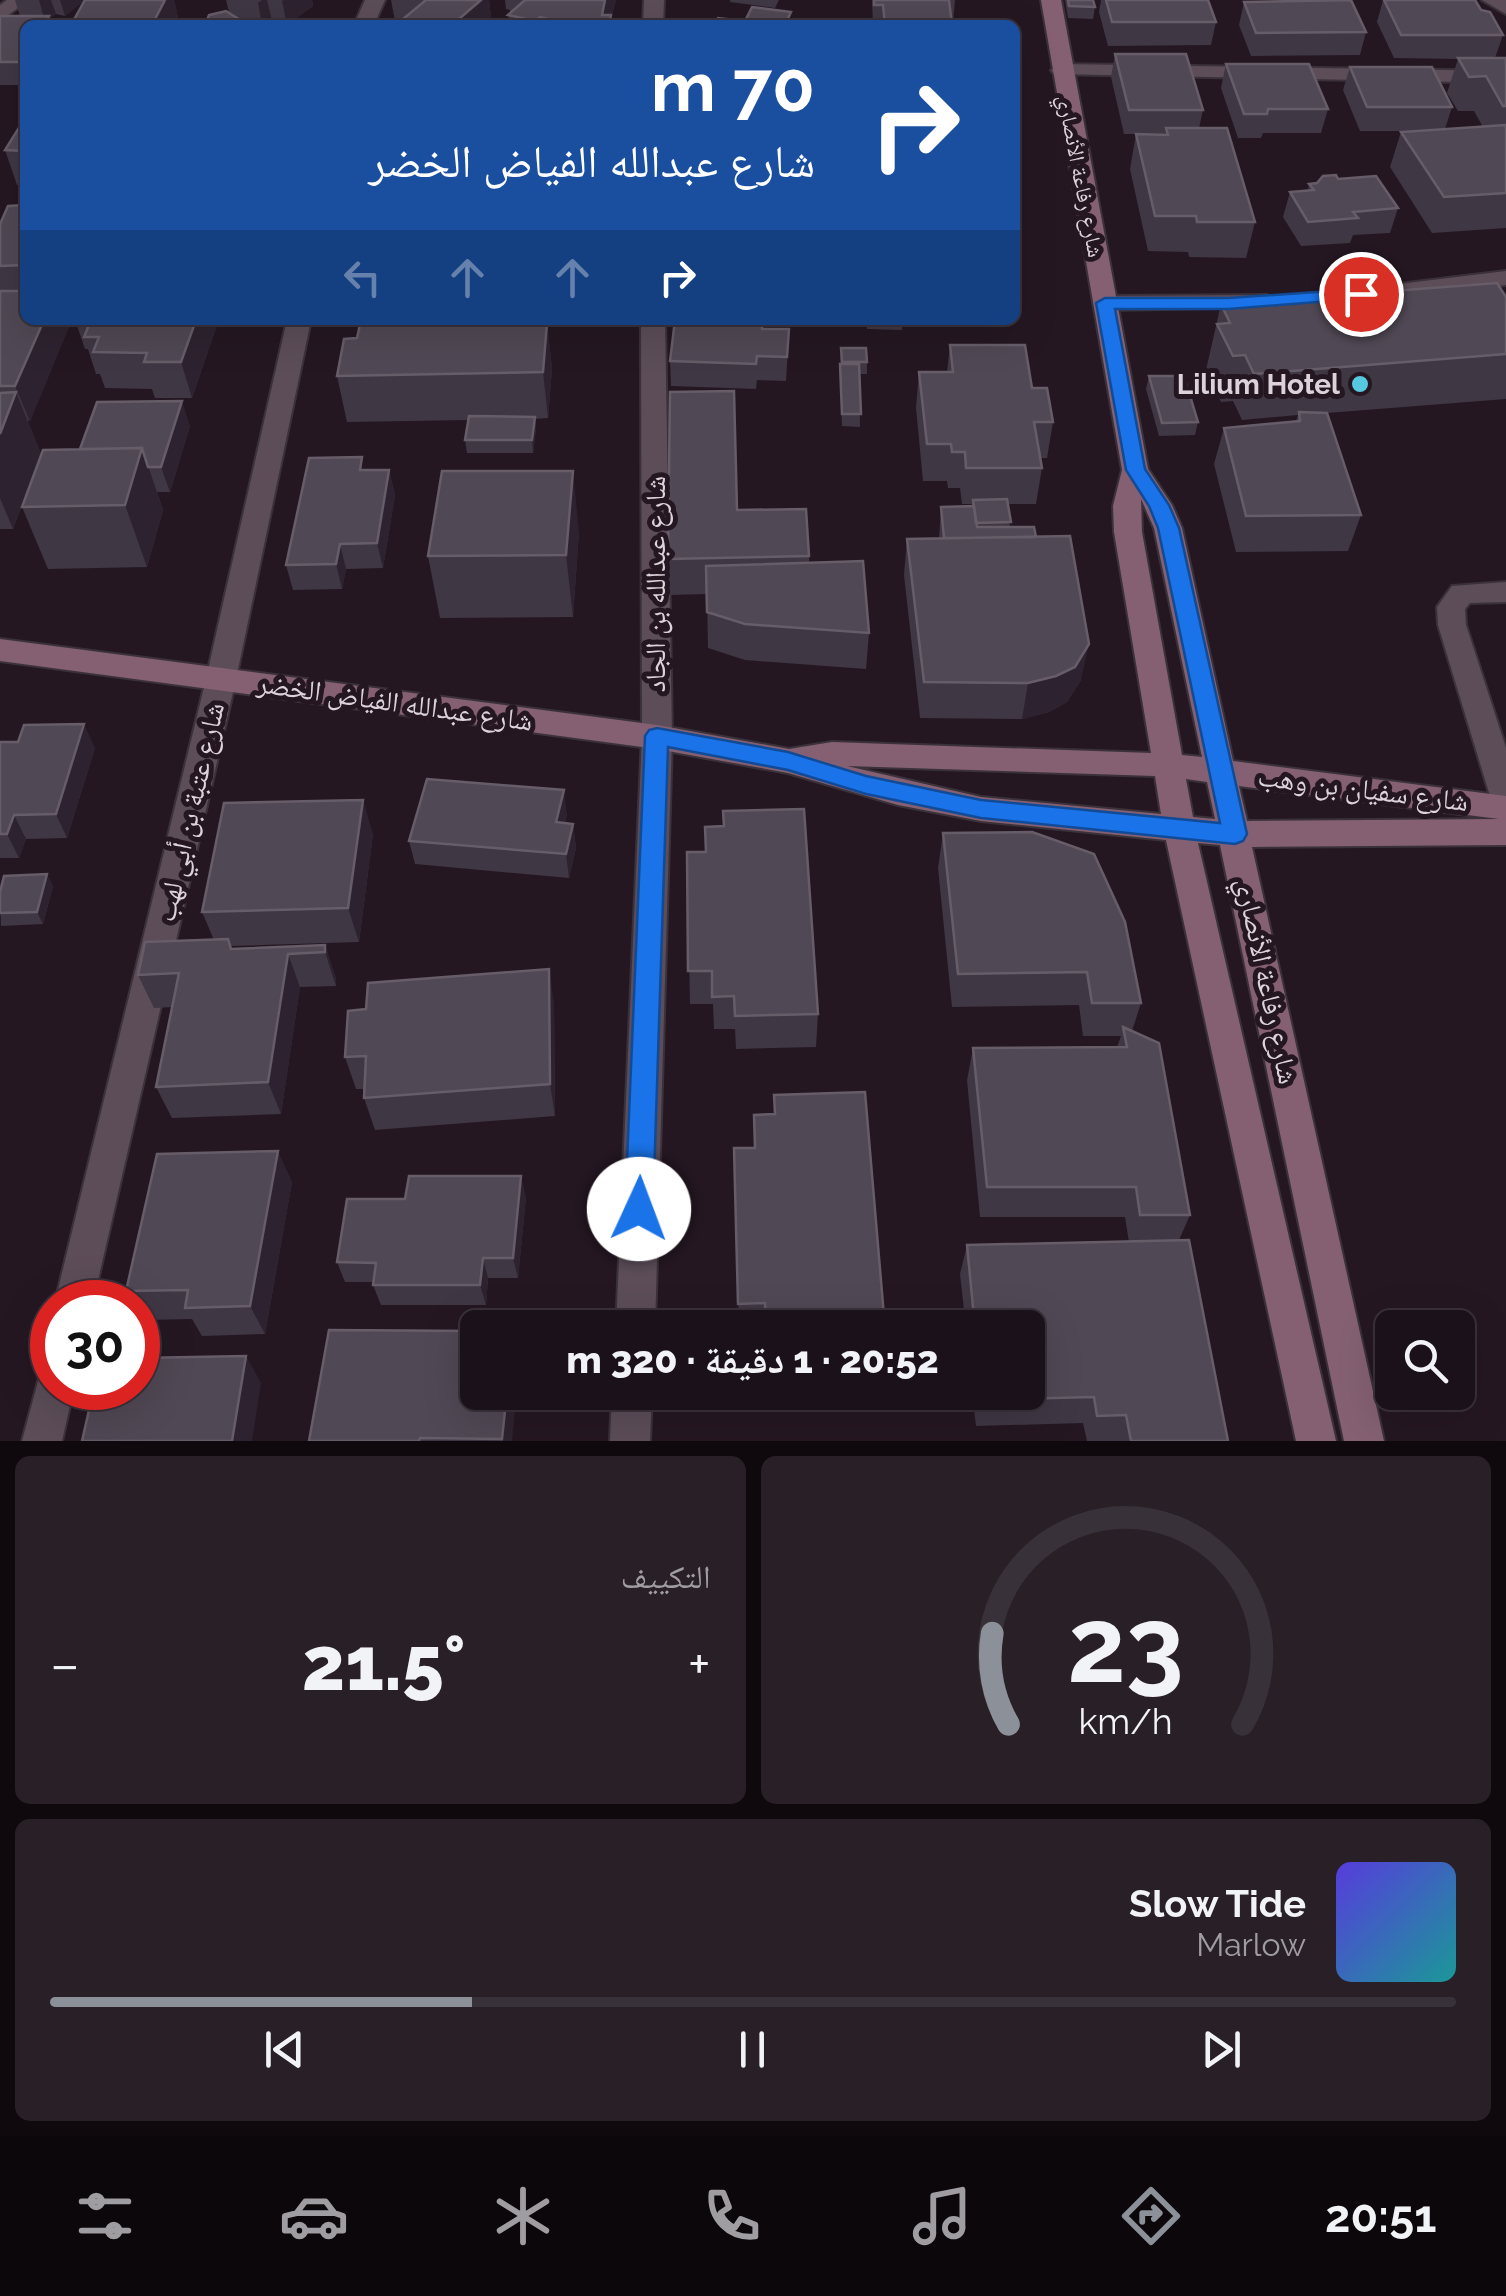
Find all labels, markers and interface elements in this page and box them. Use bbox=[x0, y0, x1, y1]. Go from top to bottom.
text: 70 m bbox=[651, 45, 815, 127]
icon: right bbox=[850, 60, 980, 190]
street label: شارع رفاعة الأنصاري bbox=[1048, 93, 1109, 260]
text: شارع عبدالله الفياض الخضر bbox=[368, 135, 815, 188]
icon: left bbox=[335, 250, 390, 305]
icon: ahead bbox=[440, 250, 495, 305]
icon: ahead bbox=[545, 250, 600, 305]
icon: right bbox=[650, 250, 705, 305]
pin bbox=[1319, 252, 1404, 337]
icon: arrive bbox=[1334, 267, 1389, 322]
place label: Lilium Hotel bbox=[1177, 368, 1340, 401]
marker: Lilium Hotel bbox=[1349, 373, 1371, 395]
street label: شارع عبدالله بن الجاد bbox=[639, 476, 673, 692]
street label: شارع عبدالله الفياض الخضر bbox=[254, 666, 535, 739]
street label: شارع عتبة بن أبي لهب bbox=[148, 699, 237, 926]
street label: شارع سفيان بن وهب bbox=[1256, 760, 1470, 819]
street label: شارع رفاعة الأنصاري bbox=[1223, 875, 1305, 1088]
position arrow bbox=[587, 1157, 691, 1261]
speed limit sign: 30 bbox=[30, 1280, 160, 1410]
map controls bbox=[1375, 1310, 1475, 1410]
button: search bbox=[1375, 1310, 1475, 1410]
text: 20:52 · 1 دقيقة · 320 m bbox=[566, 1337, 939, 1382]
text: التكييف bbox=[621, 1558, 711, 1595]
text: 23 bbox=[1067, 1584, 1184, 1706]
text: 21.5° bbox=[302, 1619, 466, 1708]
text: − bbox=[50, 1632, 80, 1697]
text: + bbox=[688, 1632, 710, 1697]
text: km/h bbox=[1079, 1700, 1173, 1742]
text: Slow Tide bbox=[1129, 1881, 1306, 1926]
text: Marlow bbox=[1196, 1926, 1306, 1963]
icon: previous bbox=[257, 2022, 312, 2077]
icon: pause bbox=[725, 2022, 780, 2077]
icon: next bbox=[1194, 2022, 1249, 2077]
icon: filters bbox=[70, 2181, 140, 2251]
icon: car bbox=[279, 2181, 349, 2251]
icon: climate bbox=[488, 2181, 558, 2251]
icon: phone bbox=[697, 2181, 767, 2251]
icon: music bbox=[907, 2181, 977, 2251]
icon: directions bbox=[1116, 2181, 1186, 2251]
text: 20:51 bbox=[1325, 2190, 1436, 2243]

